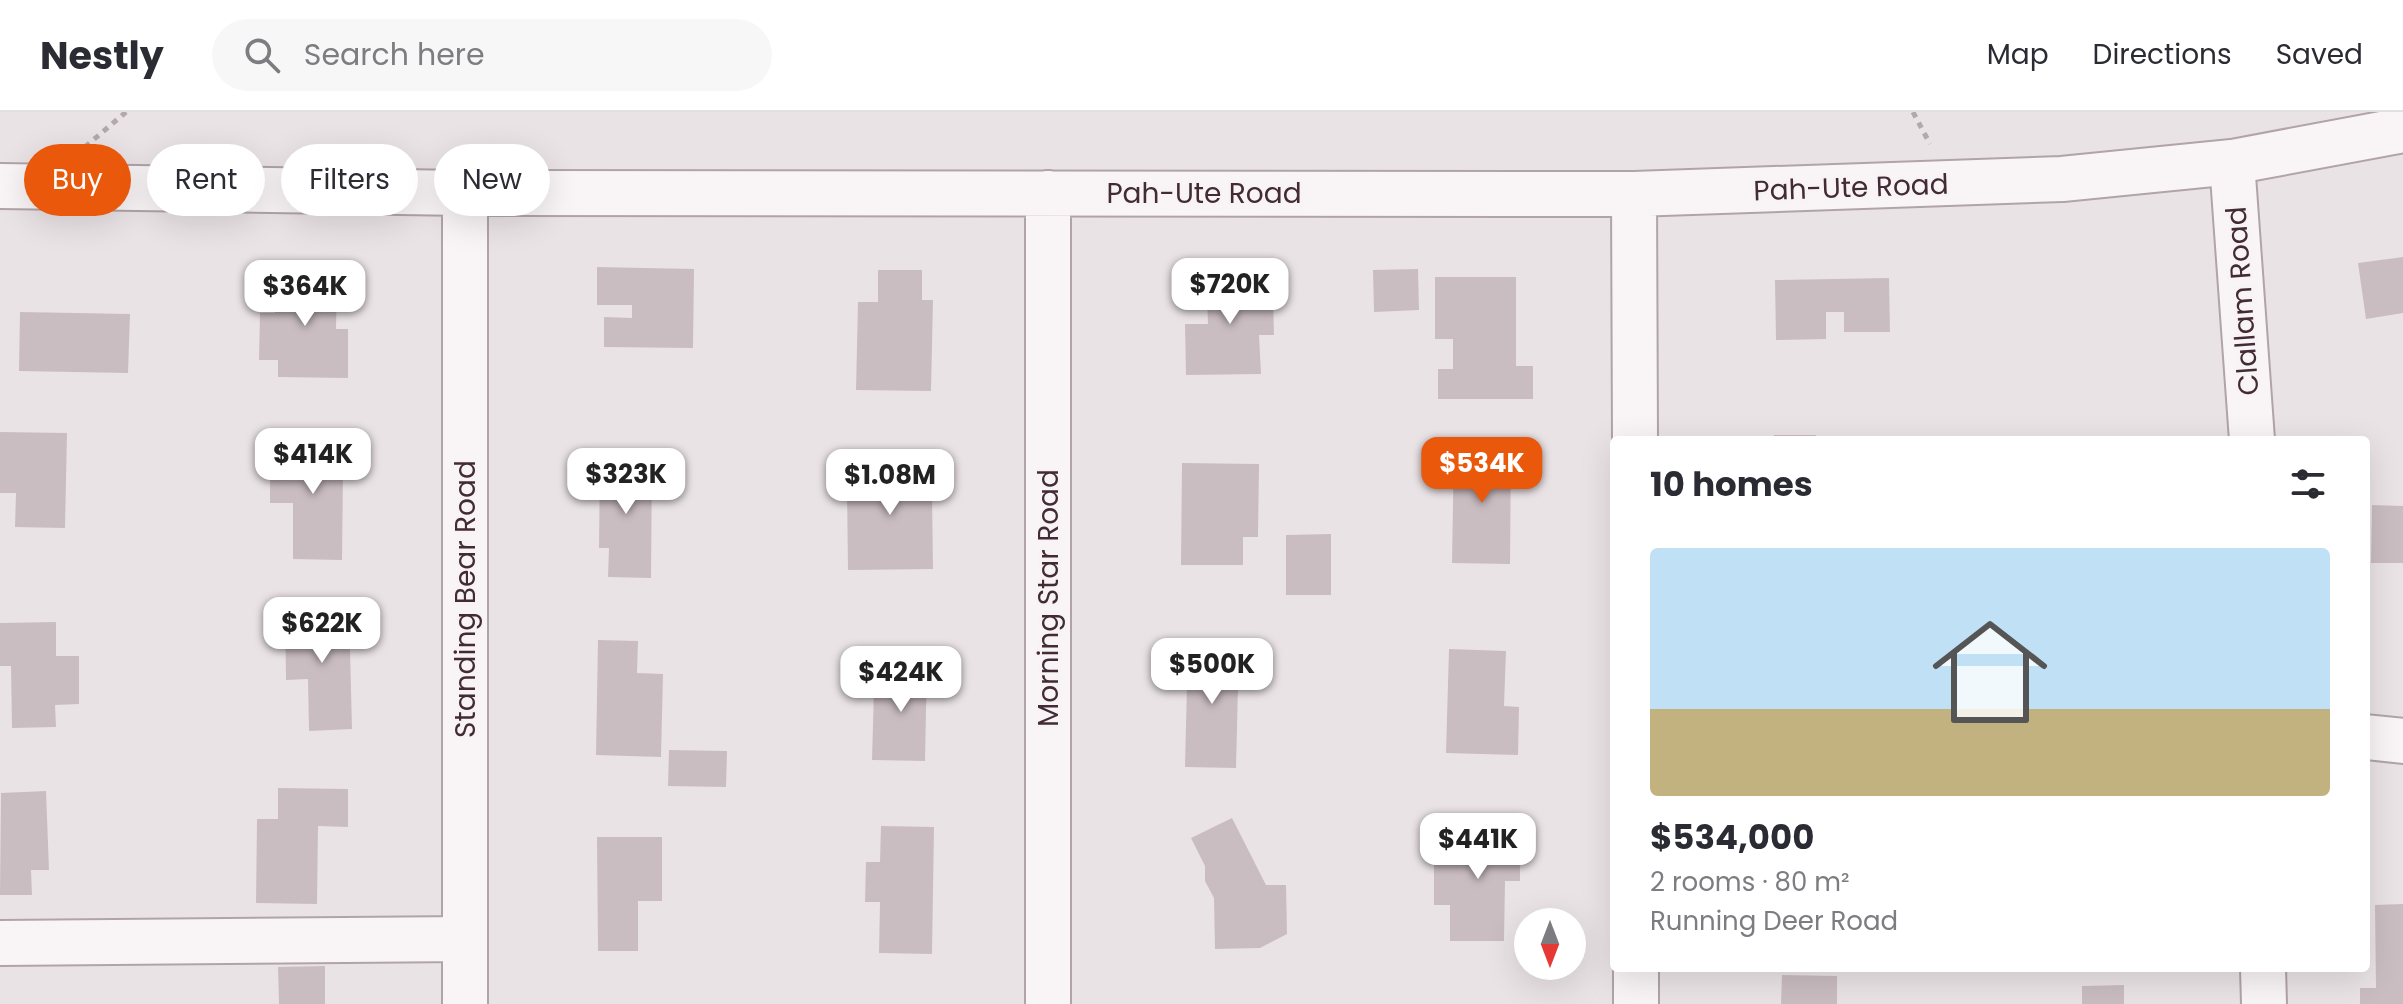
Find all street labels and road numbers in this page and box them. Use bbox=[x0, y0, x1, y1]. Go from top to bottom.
street label: Pah-Ute Road bbox=[1753, 165, 1949, 210]
street label: Pah-Ute Road bbox=[1106, 174, 1302, 213]
street label: Clallam Road bbox=[2216, 205, 2269, 397]
street label: Standing Bear Road bbox=[446, 460, 485, 738]
street label: Morning Star Road bbox=[1029, 469, 1068, 727]

